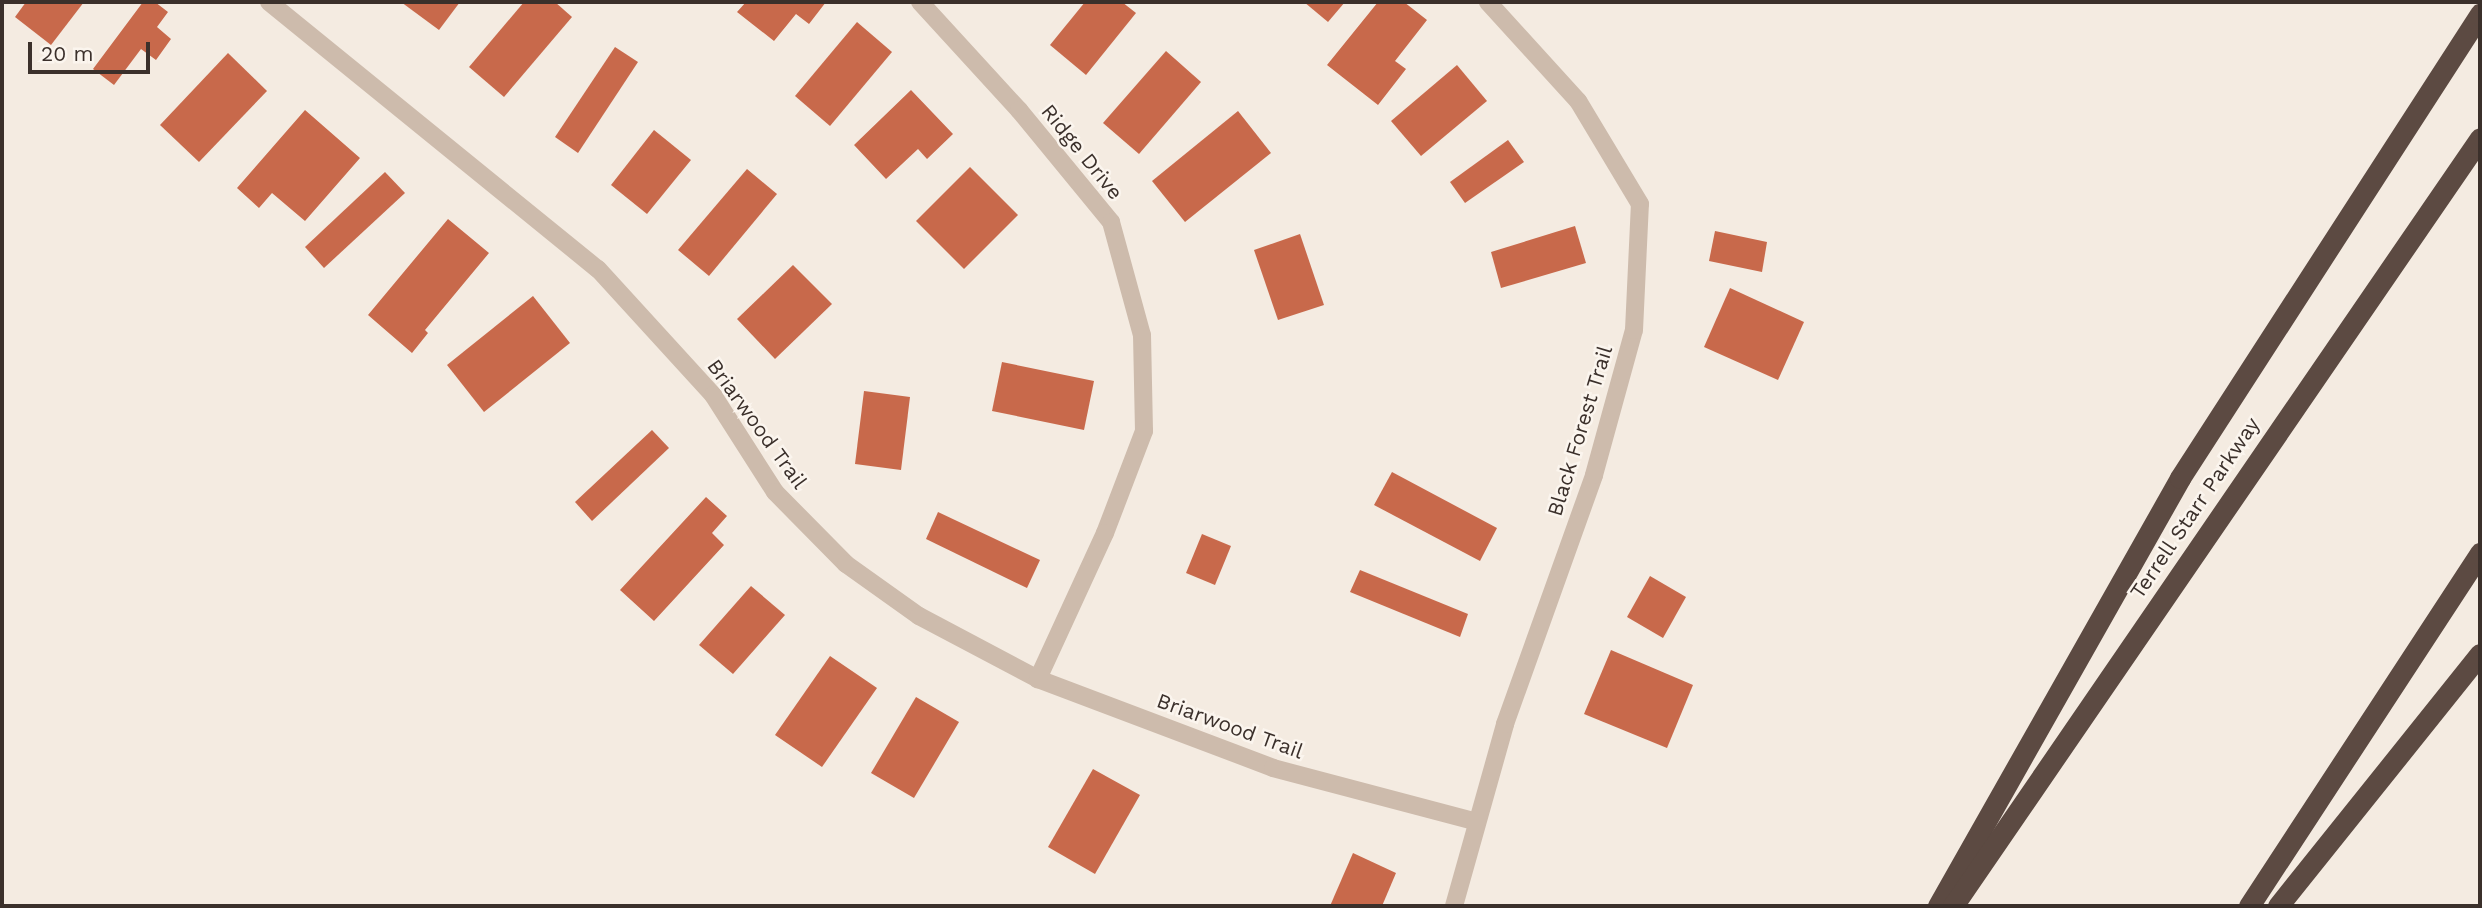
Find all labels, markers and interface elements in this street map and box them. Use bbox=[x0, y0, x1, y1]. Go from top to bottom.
scale bar bbox=[32, 28, 154, 72]
text: 20 m bbox=[41, 41, 93, 66]
street label: Ridge Drive bbox=[1036, 99, 1128, 205]
street label: Black Forest Trail bbox=[1542, 342, 1618, 520]
street label: Briarwood Trail bbox=[701, 354, 813, 494]
street label: Terrell Starr Parkway bbox=[2125, 412, 2265, 604]
street label: Briarwood Trail bbox=[1153, 688, 1307, 764]

